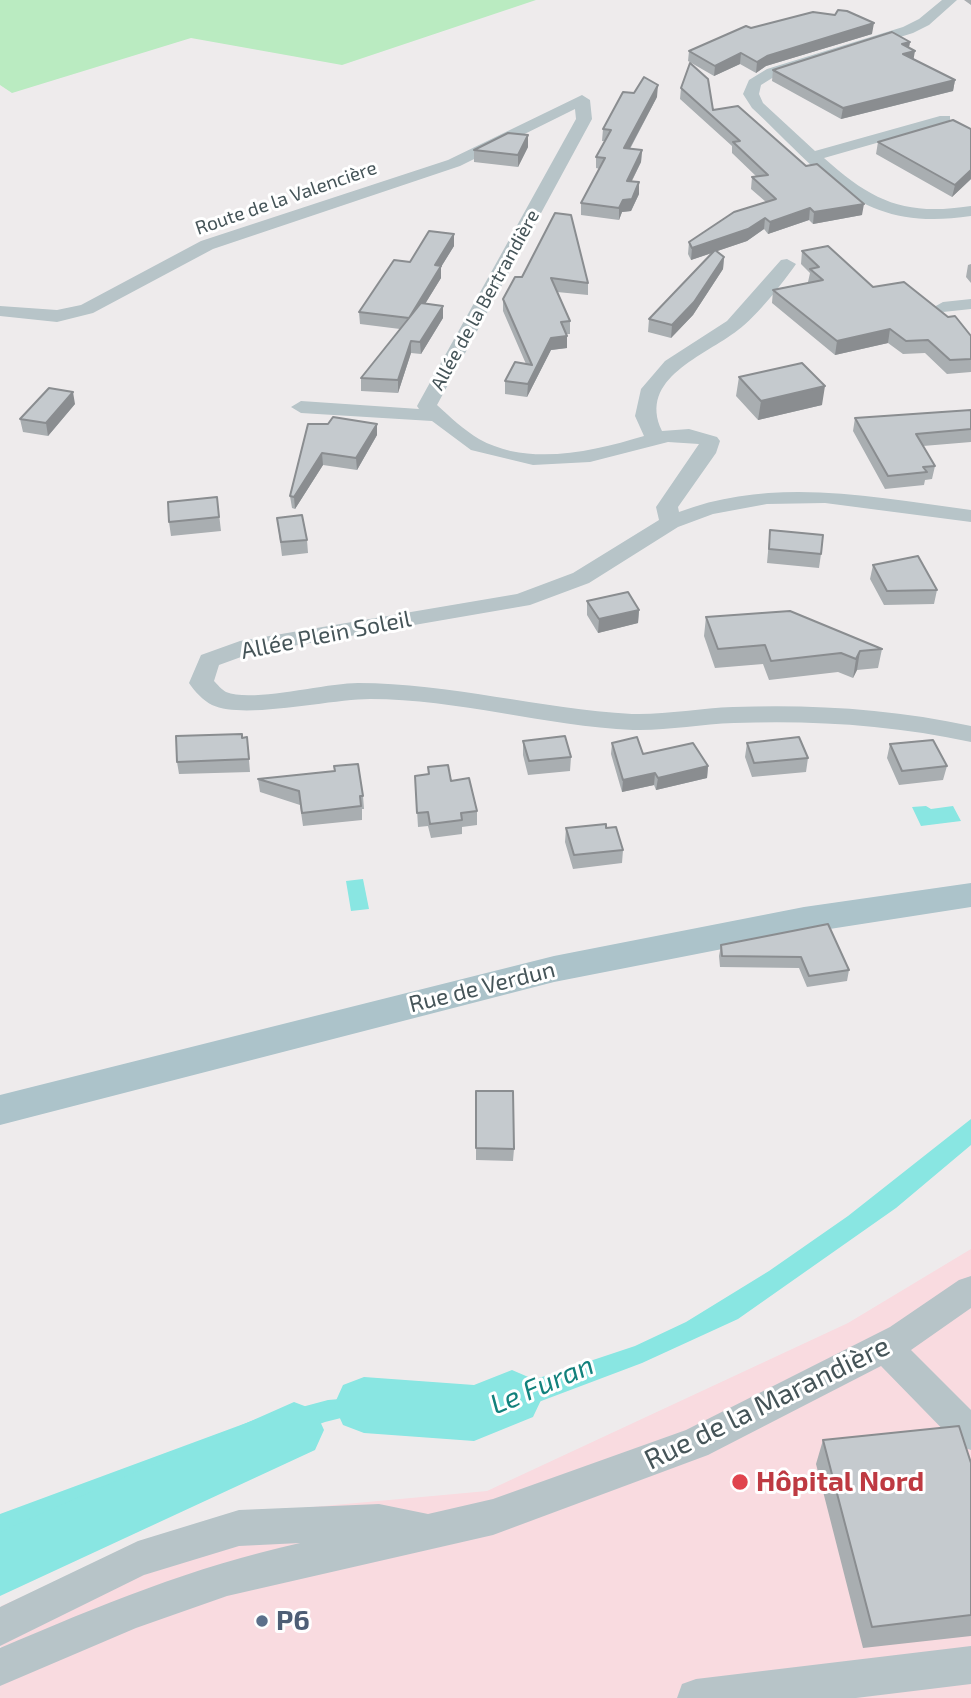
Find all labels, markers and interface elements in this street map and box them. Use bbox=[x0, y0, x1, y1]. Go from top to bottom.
street label: Route de la Valencière bbox=[192, 156, 380, 240]
street label: Allée de la Bertrandière bbox=[426, 206, 544, 394]
street label: Allée Plein Soleil bbox=[239, 605, 413, 665]
street label: Rue de Verdun bbox=[406, 956, 558, 1018]
street label: Rue de la Marandière bbox=[639, 1329, 895, 1477]
water label: Le Furan bbox=[485, 1348, 599, 1422]
place label: Hôpital Nord bbox=[756, 1465, 924, 1499]
marker: Hôpital Nord bbox=[730, 1472, 750, 1492]
place label: P6 bbox=[276, 1604, 310, 1638]
marker: P6 bbox=[254, 1613, 270, 1629]

